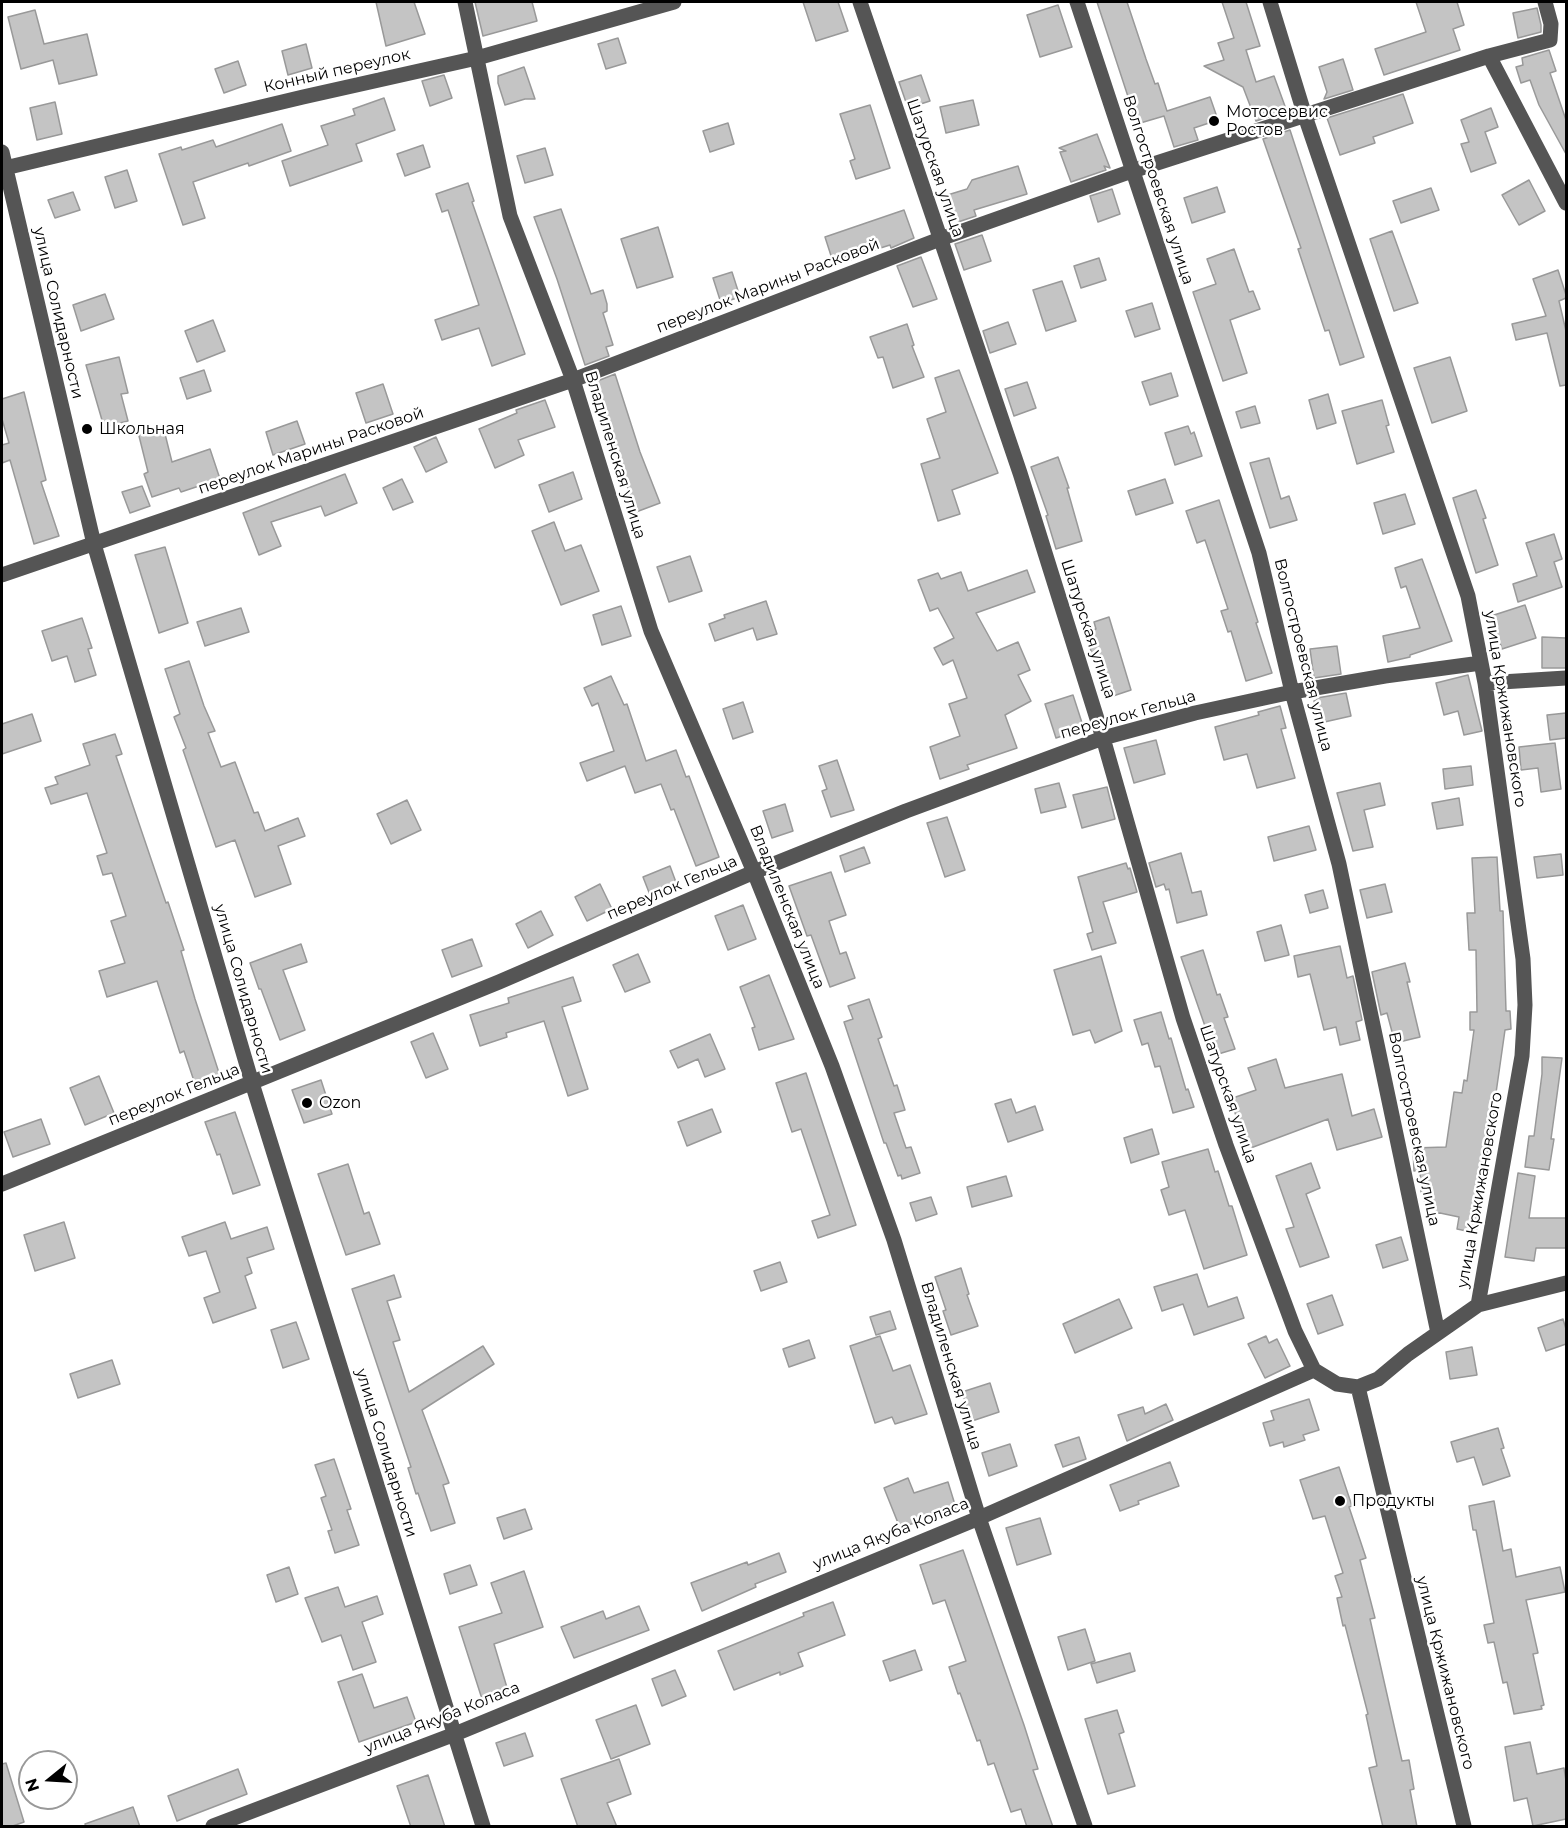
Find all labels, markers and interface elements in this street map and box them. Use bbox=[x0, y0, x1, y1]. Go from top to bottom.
street label: Конный переулок bbox=[262, 45, 412, 97]
street label: Волгостроевская улица bbox=[1118, 93, 1198, 287]
street label: Шатурская улица bbox=[902, 96, 968, 240]
place label: Мотосервис Ростов bbox=[1226, 102, 1328, 140]
marker: Мотосервис Ростов bbox=[1207, 114, 1221, 128]
street label: улица Солидарности bbox=[29, 225, 87, 401]
street label: переулок Марины Расковой bbox=[654, 234, 882, 338]
street label: Владиленская улица bbox=[580, 369, 650, 541]
street label: переулок Марины Расковой bbox=[196, 403, 426, 499]
place label: Школьная bbox=[99, 419, 185, 439]
marker: Школьная bbox=[80, 422, 94, 436]
street label: Шатурская улица bbox=[1056, 557, 1120, 701]
street label: Волгостроевская улица bbox=[1270, 557, 1336, 753]
street label: улица Кржижановского bbox=[1480, 609, 1530, 809]
street label: переулок Гельца bbox=[1058, 686, 1198, 744]
street label: Владиленская улица bbox=[745, 822, 829, 992]
street label: переулок Гельца bbox=[604, 852, 740, 924]
street label: улица Солидарности bbox=[210, 902, 276, 1076]
street label: Шатурская улица bbox=[1195, 1022, 1261, 1166]
street label: Волгостроевская улица bbox=[1384, 1030, 1444, 1228]
street label: переулок Гельца bbox=[105, 1060, 243, 1130]
street label: улица Кржижановского bbox=[1453, 1090, 1507, 1290]
place label: Ozon bbox=[319, 1093, 361, 1113]
marker: Ozon bbox=[300, 1096, 314, 1110]
street label: Владиленская улица bbox=[916, 1280, 986, 1452]
street label: улица Солидарности bbox=[351, 1366, 421, 1540]
place label: Продукты bbox=[1352, 1491, 1435, 1511]
street label: улица Якуба Коласа bbox=[810, 1494, 972, 1574]
marker: Продукты bbox=[1333, 1494, 1347, 1508]
street label: улица Кржижановского bbox=[1412, 1574, 1478, 1772]
street label: улица Якуба Коласа bbox=[361, 1678, 523, 1758]
north arrow bbox=[18, 1750, 78, 1810]
text: N bbox=[21, 1776, 43, 1794]

